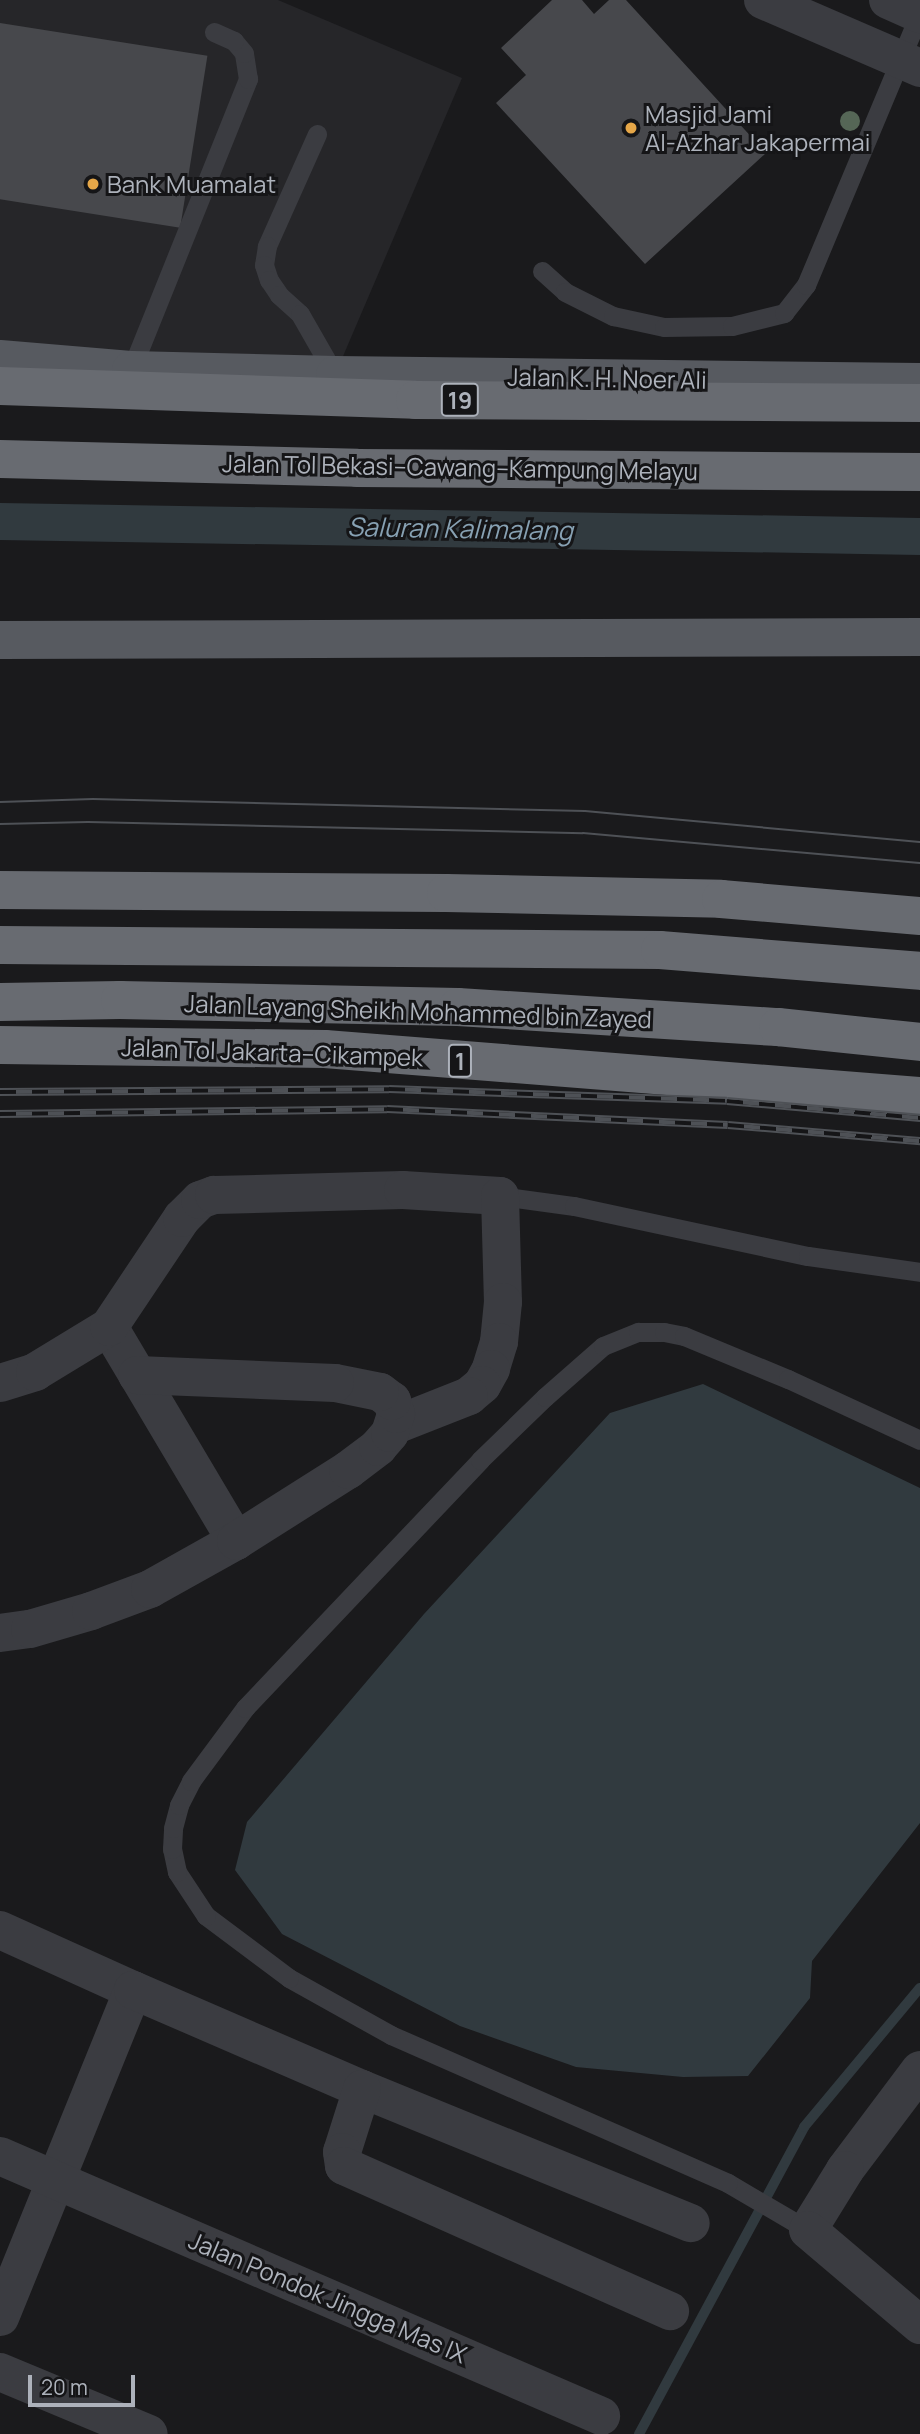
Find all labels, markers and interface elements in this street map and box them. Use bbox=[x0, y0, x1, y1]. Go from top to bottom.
place label: Masjid Jami Al-Azhar Jakapermai bbox=[645, 100, 870, 156]
marker: Masjid Jami Al-Azhar Jakapermai bbox=[623, 120, 639, 136]
place label: Bank Muamalat bbox=[107, 170, 276, 198]
marker: Bank Muamalat bbox=[85, 176, 101, 192]
street label: Jalan K. H. Noer Ali bbox=[507, 362, 707, 394]
road number: 19 bbox=[441, 380, 479, 420]
street label: Jalan Tol Bekasi–Cawang–Kampung Melayu bbox=[222, 448, 698, 486]
water label: Saluran Kalimalang bbox=[347, 511, 573, 547]
street label: Jalan Layang Sheikh Mohammed bin Zayed bbox=[184, 988, 652, 1034]
street label: Jalan Tol Jakarta–Cikampek bbox=[120, 1032, 424, 1072]
road number: 1 bbox=[448, 1042, 472, 1080]
street label: Jalan Pondok Jingga Mas IX bbox=[185, 2225, 471, 2369]
scale bar bbox=[32, 2360, 138, 2404]
text: 20 m bbox=[41, 2373, 88, 2401]

